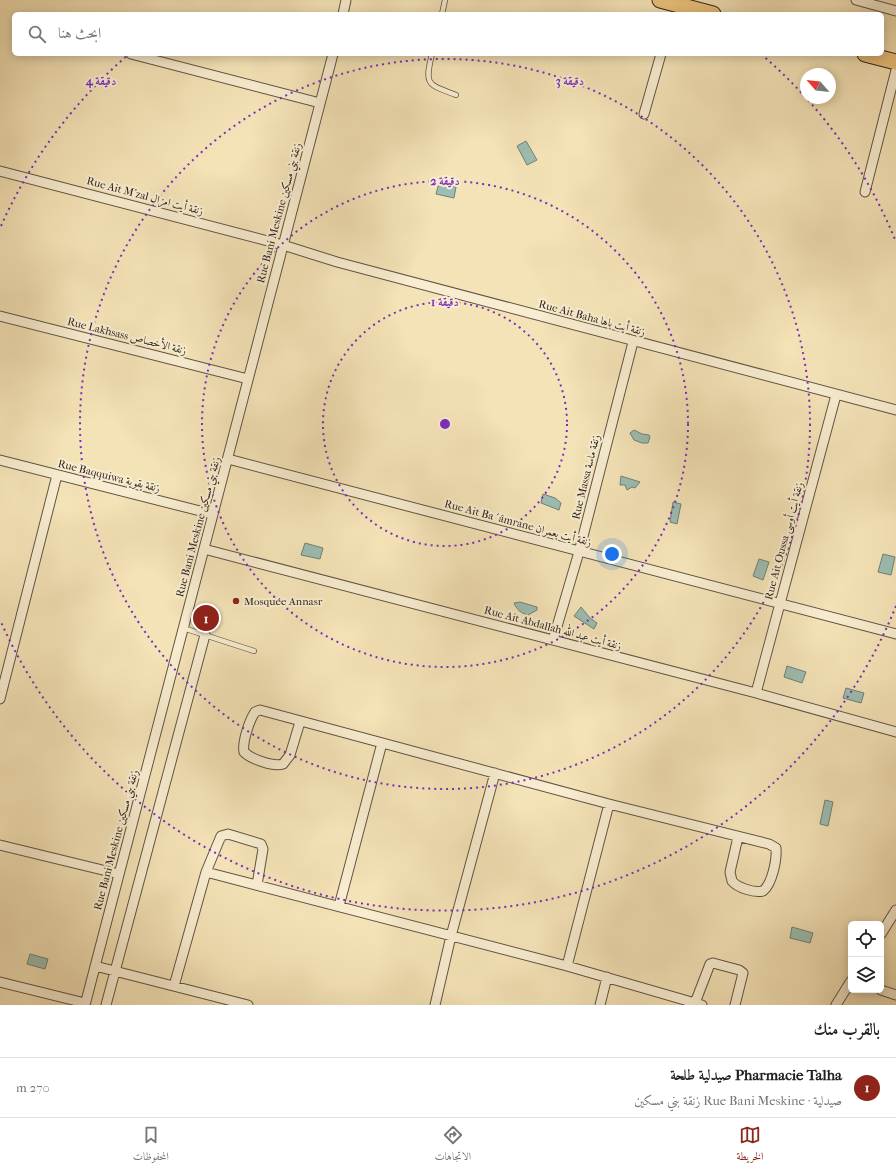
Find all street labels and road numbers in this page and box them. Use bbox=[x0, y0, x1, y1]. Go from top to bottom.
street label: Rue Bani Meskine زنقة بني مسكين bbox=[254, 141, 307, 285]
street label: Rue Ait M'zal زنقة أيت امزال bbox=[85, 172, 205, 219]
street label: Rue Ait Baha زنقة أيت باها bbox=[537, 296, 647, 339]
street label: Rue Lakhsass زنقة الأخصاص bbox=[66, 313, 189, 357]
street label: Rue Massa زنقة ماسة bbox=[569, 433, 603, 521]
street label: Rue Bani Meskine زنقة بني مسكين bbox=[173, 455, 226, 599]
street label: Rue Baqquiwa زنقة بقوية bbox=[56, 457, 162, 495]
street label: Rue Ait Oussa زنقة أيت أوسى bbox=[760, 480, 807, 602]
street label: Rue Ait Ba´âmrane زنقة أيت بعمران bbox=[443, 495, 594, 550]
street label: Rue Ait Abdallah زنقة أيت عبد الله bbox=[483, 600, 624, 653]
street label: Rue Bani Meskine زنقة بني مسكين bbox=[91, 768, 144, 912]

